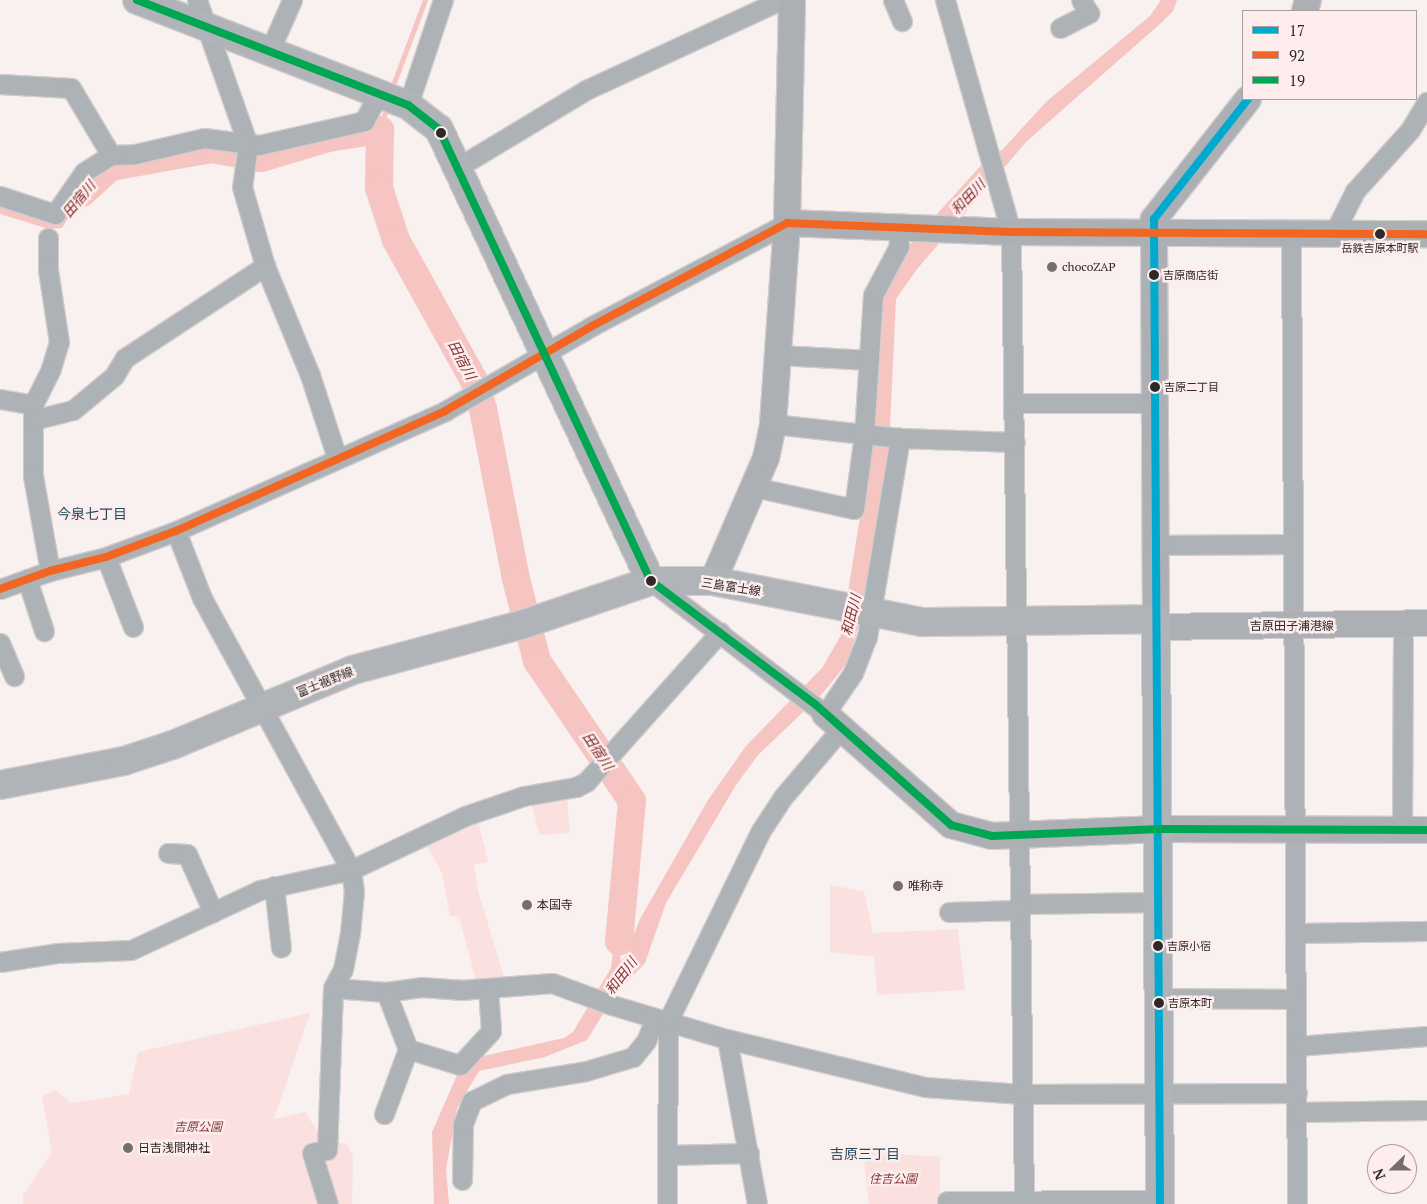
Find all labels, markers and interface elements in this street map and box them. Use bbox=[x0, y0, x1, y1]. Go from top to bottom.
legend bbox=[1242, 10, 1417, 100]
text: 17 bbox=[1289, 20, 1305, 40]
text: 92 bbox=[1289, 45, 1305, 65]
text: 19 bbox=[1289, 70, 1305, 90]
unlabelled marker bbox=[436, 128, 446, 138]
water label: 和田川 bbox=[947, 176, 989, 218]
water label: 田宿川 bbox=[59, 178, 99, 220]
marker: 岳鉄吉原本町駅 bbox=[1375, 229, 1385, 239]
place label: 岳鉄吉原本町駅 bbox=[1342, 241, 1418, 255]
place label: chocoZAP bbox=[1062, 260, 1116, 274]
marker: chocoZAP bbox=[1046, 261, 1058, 273]
place label: 吉原商店街 bbox=[1163, 268, 1218, 282]
marker: 吉原商店街 bbox=[1149, 270, 1159, 280]
water label: 田宿川 bbox=[445, 338, 479, 382]
place label: 吉原二丁目 bbox=[1164, 380, 1219, 394]
marker: 吉原二丁目 bbox=[1150, 382, 1160, 392]
district label: 今泉七丁目 bbox=[57, 506, 127, 522]
street label: 三島富士線 bbox=[700, 575, 762, 599]
unlabelled marker bbox=[646, 576, 656, 586]
water label: 和田川 bbox=[838, 593, 864, 637]
street label: 吉原田子浦港線 bbox=[1250, 619, 1334, 633]
street label: 富士裾野線 bbox=[294, 664, 356, 700]
water label: 田宿川 bbox=[579, 729, 617, 773]
place label: 唯称寺 bbox=[908, 879, 944, 893]
marker: 唯称寺 bbox=[892, 880, 904, 892]
place label: 本国寺 bbox=[537, 898, 573, 912]
marker: 本国寺 bbox=[521, 899, 533, 911]
place label: 吉原小宿 bbox=[1167, 939, 1211, 953]
marker: 吉原小宿 bbox=[1153, 941, 1163, 951]
water label: 和田川 bbox=[602, 954, 640, 998]
place label: 吉原本町 bbox=[1168, 996, 1212, 1010]
marker: 吉原本町 bbox=[1154, 998, 1164, 1008]
park label: 吉原公園 bbox=[174, 1120, 222, 1134]
place label: 日吉浅間神社 bbox=[138, 1141, 210, 1155]
marker: 日吉浅間神社 bbox=[122, 1142, 134, 1154]
north arrow bbox=[1367, 1144, 1417, 1194]
district label: 吉原三丁目 bbox=[830, 1146, 900, 1162]
text: N bbox=[1368, 1166, 1389, 1183]
park label: 住吉公園 bbox=[869, 1172, 917, 1186]

